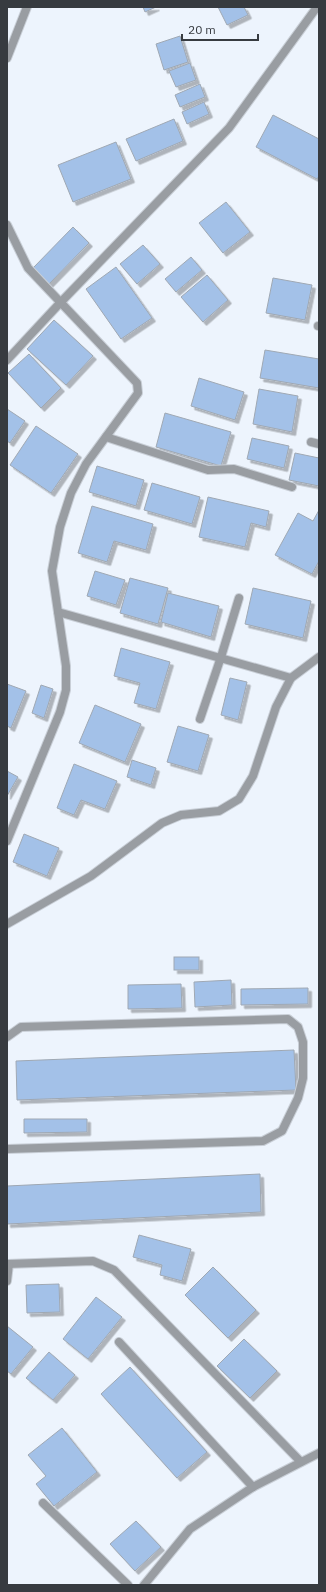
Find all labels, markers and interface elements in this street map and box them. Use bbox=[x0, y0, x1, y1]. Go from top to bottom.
scale bar bbox=[182, 16, 258, 42]
text: 20 m bbox=[188, 22, 216, 37]

